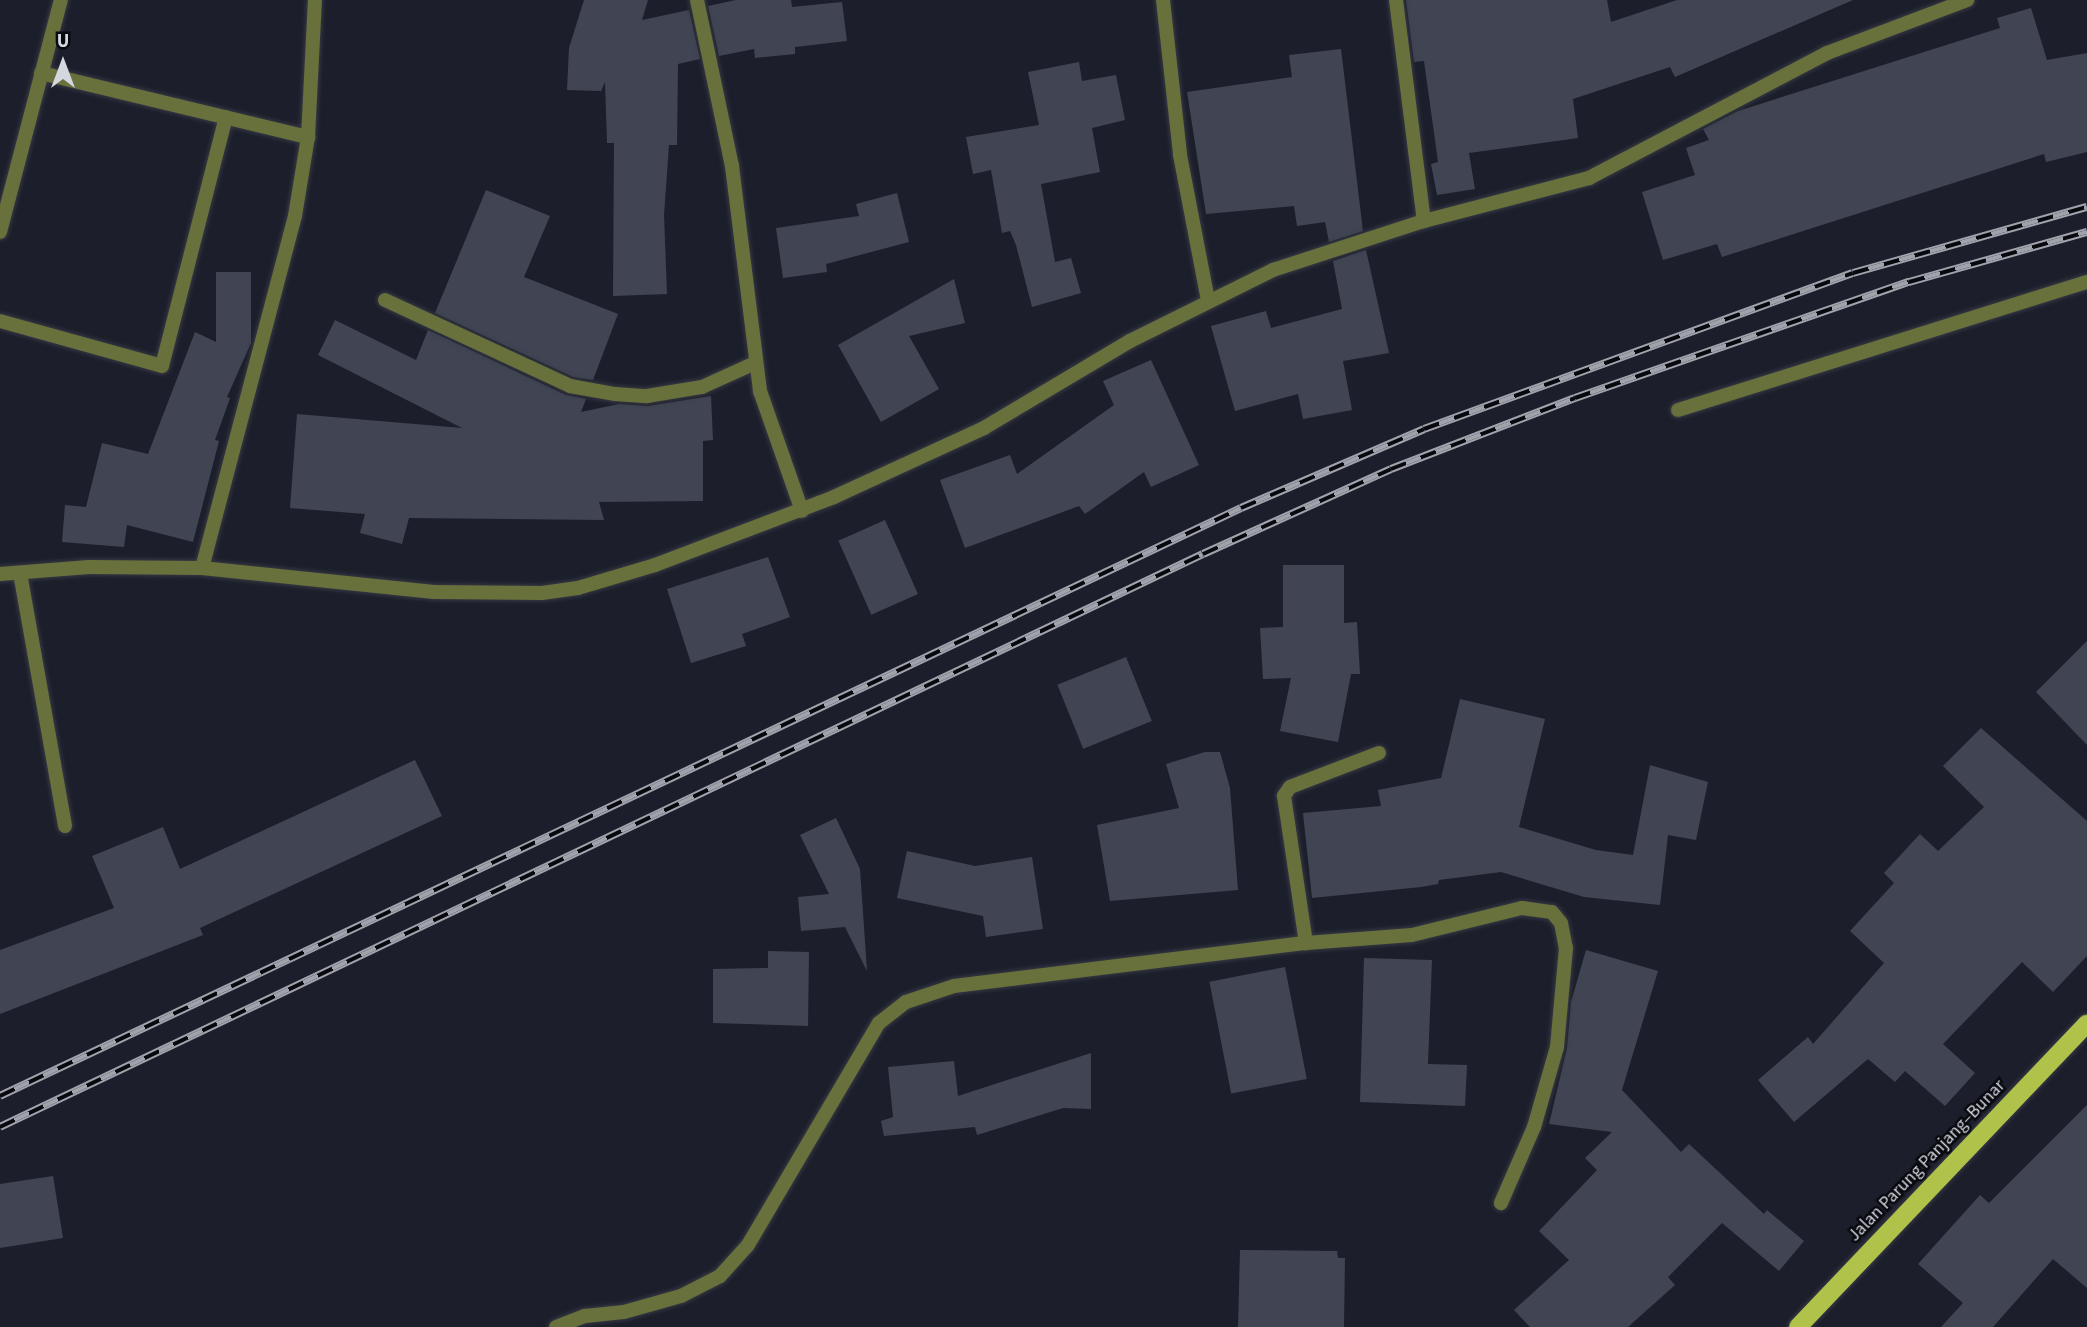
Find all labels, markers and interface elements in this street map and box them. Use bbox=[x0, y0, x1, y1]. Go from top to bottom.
north arrow bbox=[28, 28, 98, 98]
text: U bbox=[57, 28, 69, 55]
street label: Jalan Parung Panjang–Bunar bbox=[1844, 1076, 2010, 1246]

